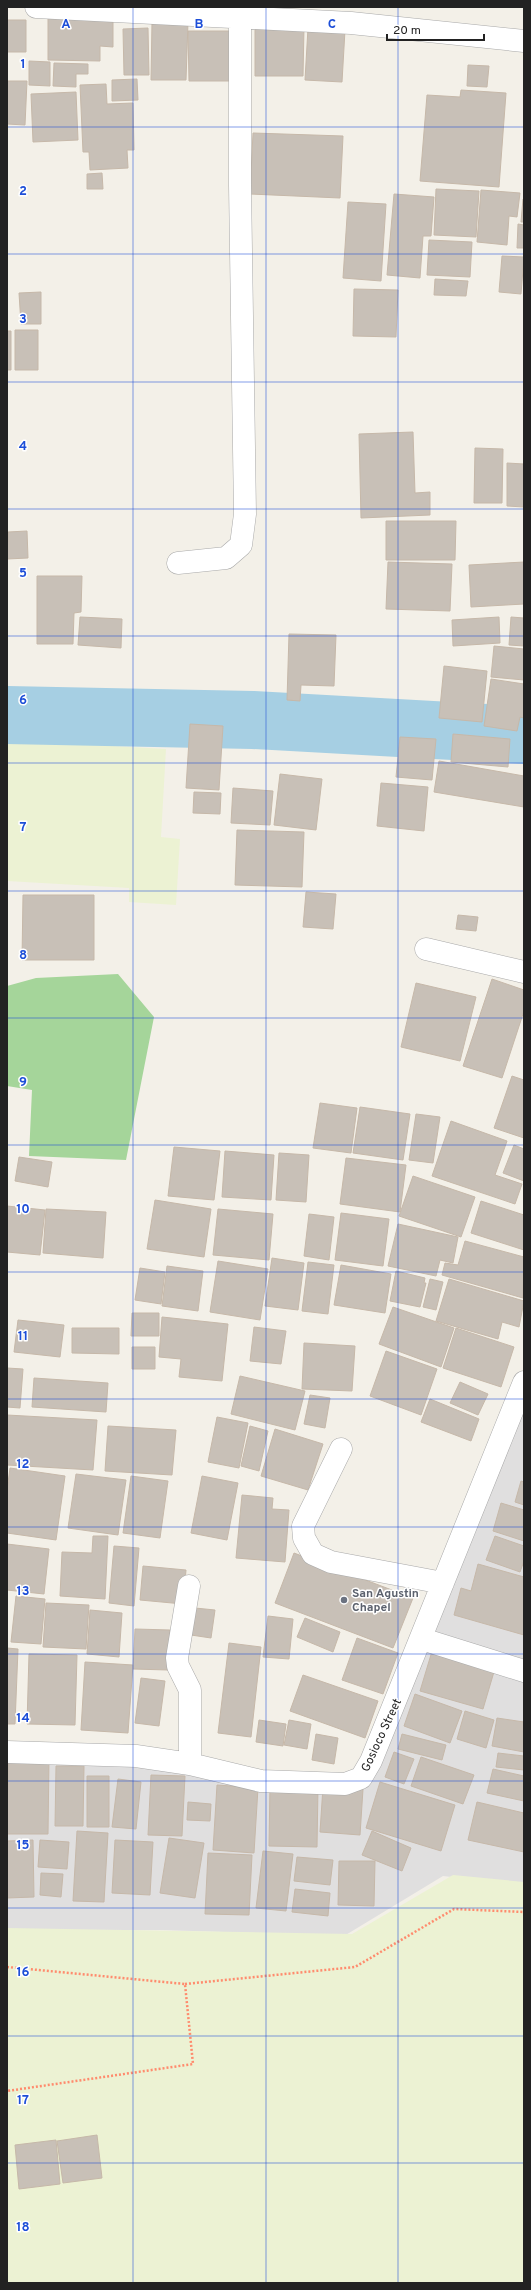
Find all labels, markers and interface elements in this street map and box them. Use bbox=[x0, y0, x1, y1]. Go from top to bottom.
scale bar bbox=[387, 16, 484, 42]
text: A bbox=[61, 17, 71, 33]
text: B bbox=[195, 17, 204, 33]
text: C bbox=[328, 17, 336, 33]
text: 20 m bbox=[393, 23, 421, 39]
text: 1 bbox=[20, 57, 26, 73]
text: 2 bbox=[19, 184, 27, 200]
text: 3 bbox=[19, 312, 27, 328]
text: 4 bbox=[19, 439, 27, 455]
text: 5 bbox=[19, 566, 27, 582]
text: 6 bbox=[19, 693, 27, 709]
text: 7 bbox=[20, 820, 27, 836]
text: 8 bbox=[19, 948, 27, 964]
text: 9 bbox=[19, 1075, 27, 1091]
text: 10 bbox=[16, 1202, 30, 1218]
text: 11 bbox=[18, 1329, 28, 1345]
text: 12 bbox=[16, 1457, 30, 1473]
text: 13 bbox=[17, 1584, 30, 1600]
place label: San Agustin Chapel bbox=[352, 1586, 419, 1616]
marker: San Agustin Chapel bbox=[339, 1595, 349, 1605]
street label: Gosioco Street bbox=[358, 1696, 406, 1775]
text: 14 bbox=[16, 1711, 30, 1727]
text: 15 bbox=[16, 1838, 30, 1854]
text: 16 bbox=[16, 1965, 30, 1981]
text: 17 bbox=[17, 2093, 29, 2109]
text: 18 bbox=[16, 2220, 30, 2236]

